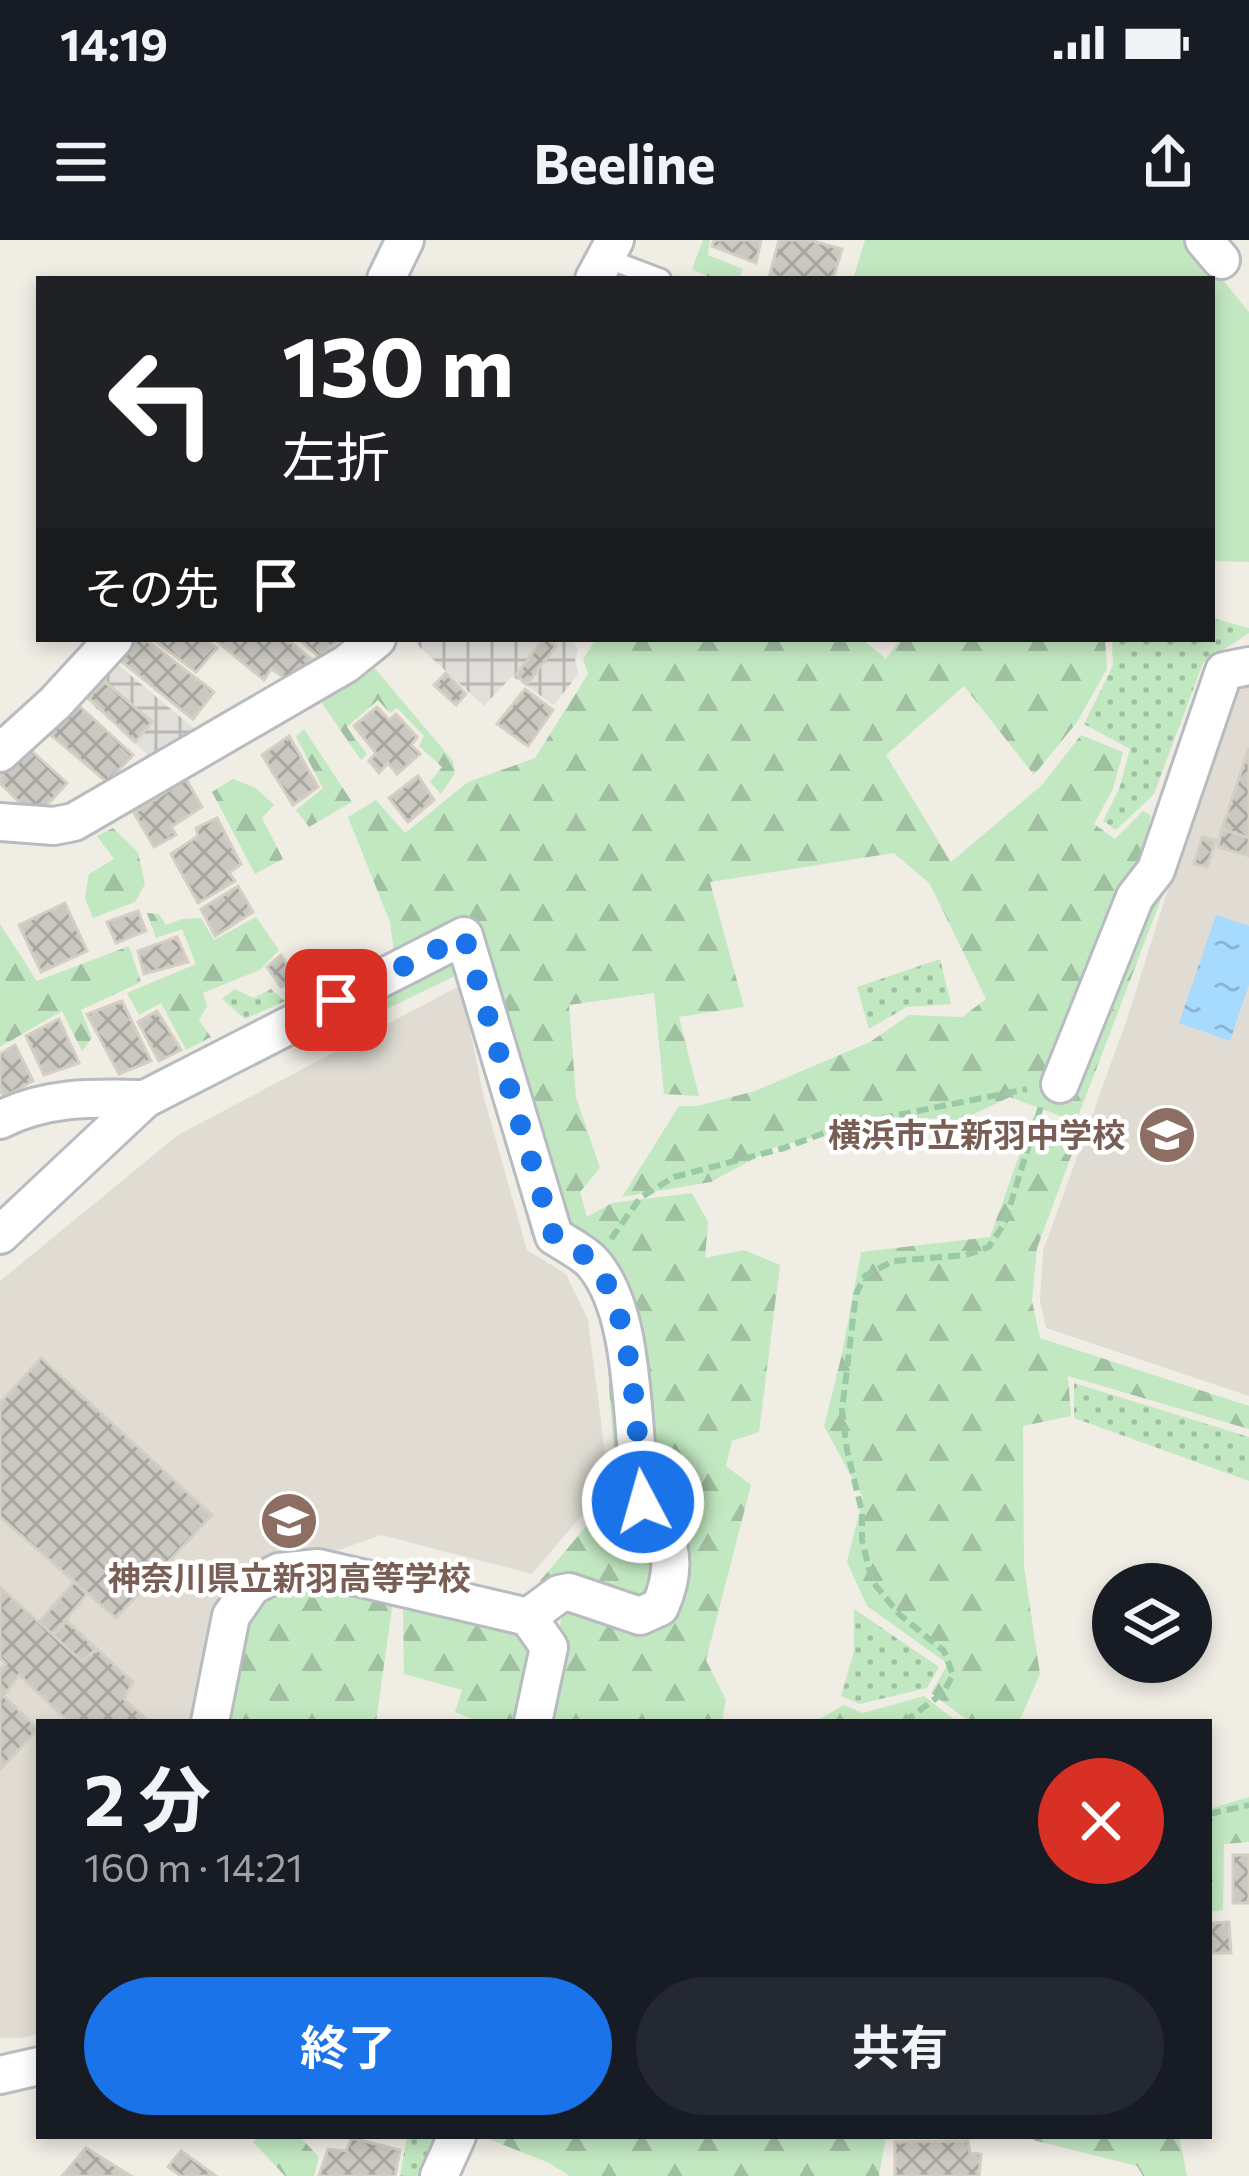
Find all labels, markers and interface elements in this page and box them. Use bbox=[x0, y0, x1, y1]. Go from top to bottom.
text: 14:19 bbox=[60, 15, 168, 70]
icon: menu bbox=[48, 129, 114, 195]
text: Beeline bbox=[533, 129, 716, 195]
icon: share bbox=[1135, 129, 1201, 195]
text: 130 m bbox=[282, 312, 514, 414]
icon: left bbox=[84, 324, 240, 480]
text: 左折 bbox=[282, 422, 390, 488]
icon: arrive bbox=[243, 552, 309, 618]
text: その先 bbox=[84, 559, 219, 614]
pin bbox=[285, 949, 387, 1051]
icon: arrive bbox=[303, 967, 369, 1033]
school or university icon: 横浜市立新羽中学校 bbox=[1136, 1104, 1198, 1166]
place label: 横浜市立新羽中学校 bbox=[828, 1113, 1125, 1154]
position arrow bbox=[580, 1439, 706, 1565]
school or university icon: 神奈川県立新羽高等学校 bbox=[258, 1490, 320, 1552]
place label: 神奈川県立新羽高等学校 bbox=[108, 1556, 471, 1597]
map controls bbox=[1092, 1563, 1212, 1683]
button: layers bbox=[1092, 1563, 1212, 1683]
text: 2 分 bbox=[84, 1753, 211, 1841]
button: close bbox=[1038, 1758, 1164, 1884]
text: 160 m · 14:21 bbox=[84, 1842, 303, 1890]
button: 終了 bbox=[84, 1977, 612, 2115]
button: 共有 bbox=[636, 1977, 1164, 2115]

